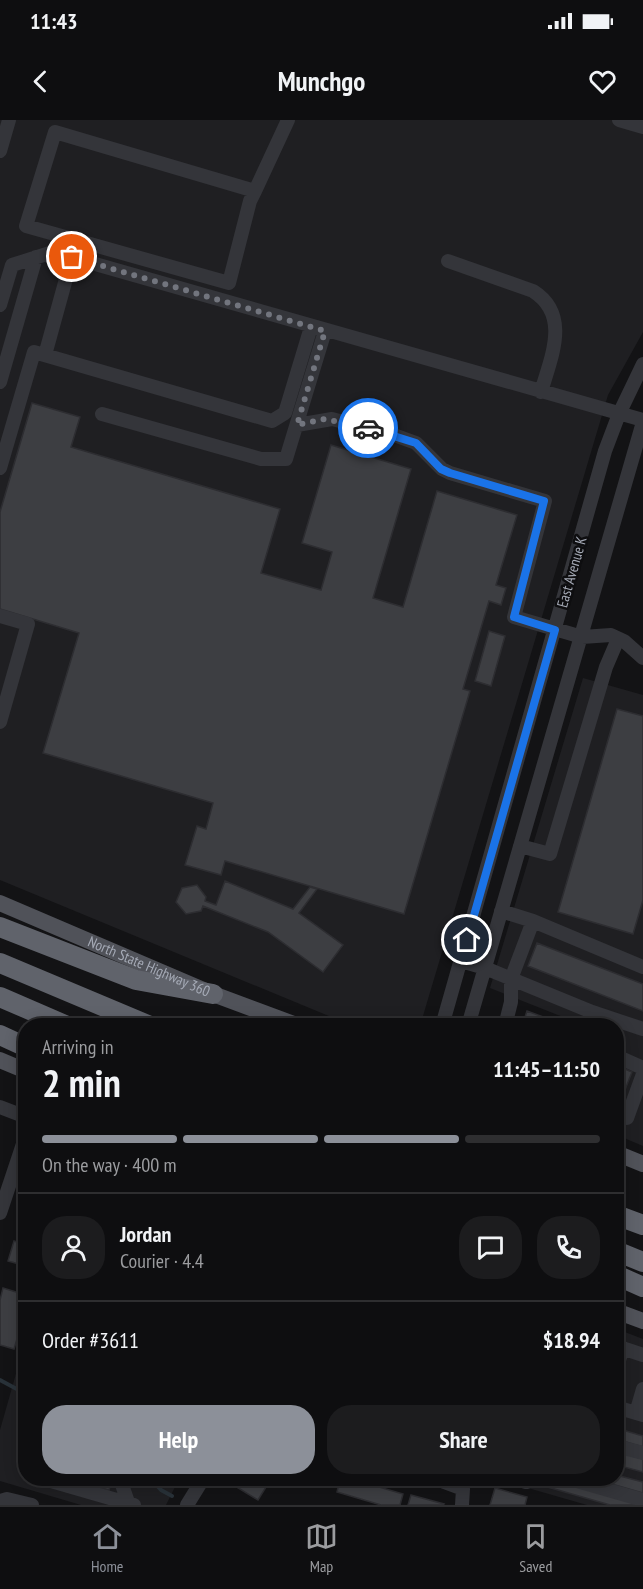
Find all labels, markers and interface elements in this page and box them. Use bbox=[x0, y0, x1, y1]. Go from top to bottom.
text: 11:43 bbox=[30, 7, 78, 35]
text: Munchgo bbox=[278, 64, 365, 98]
icon: back bbox=[24, 65, 57, 98]
icon: heart bbox=[586, 65, 619, 98]
pin bbox=[46, 231, 97, 282]
icon: bag bbox=[55, 240, 88, 273]
courier bbox=[338, 398, 398, 458]
icon: car bbox=[352, 412, 385, 445]
street label: East Avenue K bbox=[552, 534, 591, 610]
pin bbox=[441, 914, 492, 965]
icon: home bbox=[450, 923, 483, 956]
street label: North State Highway 360 bbox=[85, 932, 213, 1001]
text: Arriving in bbox=[42, 1034, 114, 1060]
text: 11:45–11:50 bbox=[493, 1055, 600, 1083]
text: 2 min bbox=[42, 1057, 121, 1108]
text: On the way · 400 m bbox=[42, 1152, 177, 1178]
button: person bbox=[42, 1216, 105, 1279]
button: chat bbox=[459, 1216, 522, 1279]
button: phone bbox=[537, 1216, 600, 1279]
text: Jordan bbox=[120, 1220, 171, 1248]
text: Courier · 4.4 bbox=[120, 1248, 204, 1274]
text: Order #3611 bbox=[42, 1326, 139, 1354]
text: $18.94 bbox=[543, 1326, 600, 1354]
button: Help bbox=[42, 1405, 315, 1474]
button: Share bbox=[327, 1405, 600, 1474]
tab: Home bbox=[91, 1520, 124, 1576]
tab: Map bbox=[305, 1520, 338, 1576]
tab: Saved bbox=[519, 1520, 552, 1576]

